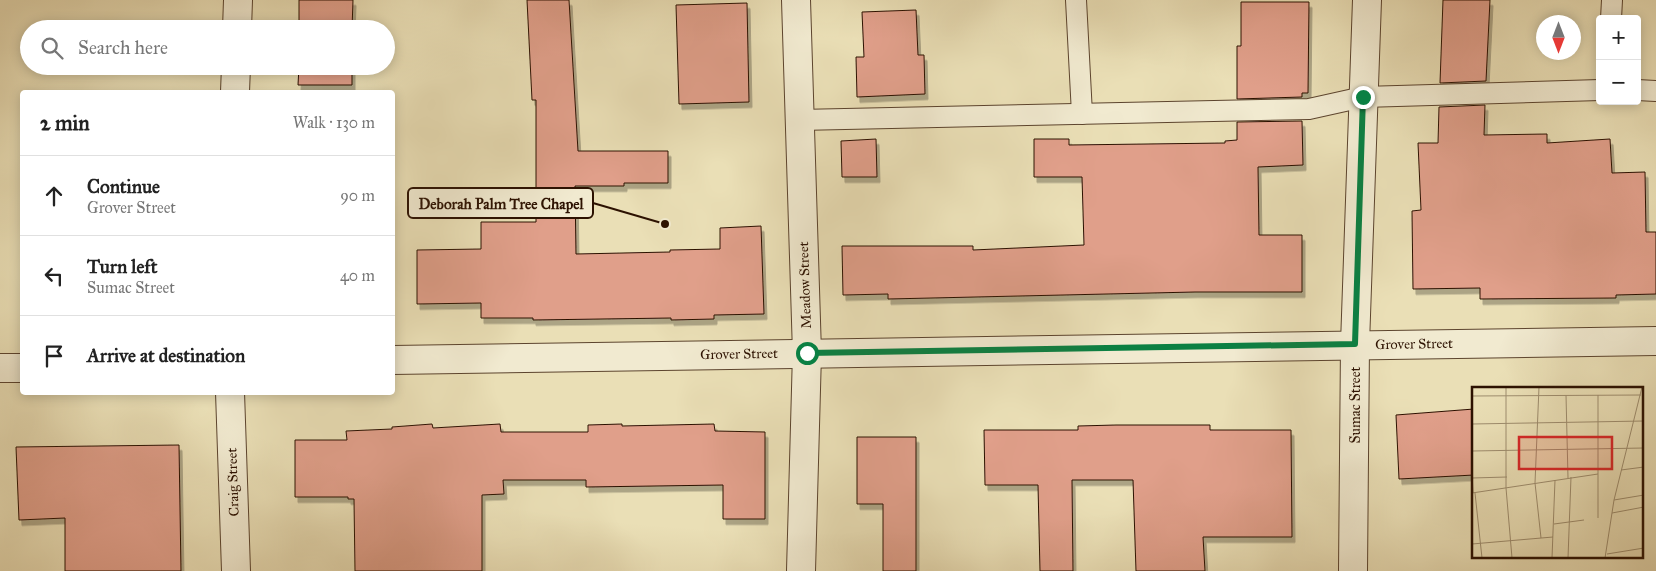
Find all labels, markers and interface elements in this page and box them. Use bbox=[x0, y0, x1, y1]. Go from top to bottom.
north arrow bbox=[1536, 15, 1581, 60]
map controls bbox=[1596, 15, 1641, 105]
button: + bbox=[1596, 15, 1641, 60]
search box bbox=[20, 20, 395, 75]
icon: search bbox=[38, 34, 66, 62]
text: Search here bbox=[78, 36, 168, 59]
button: − bbox=[1596, 60, 1641, 105]
route end bbox=[1352, 86, 1375, 109]
text: 2 min bbox=[40, 110, 90, 136]
text: Walk · 130 m bbox=[293, 113, 375, 132]
text: Continue bbox=[87, 175, 160, 198]
icon: ahead bbox=[40, 182, 68, 210]
text: 90 m bbox=[340, 186, 375, 205]
callout: Deborah Palm Tree Chapel bbox=[408, 188, 593, 218]
text: Deborah Palm Tree Chapel bbox=[419, 195, 584, 214]
text: Grover Street bbox=[87, 198, 176, 217]
street label: Meadow Street bbox=[795, 241, 815, 329]
text: Turn left bbox=[87, 255, 157, 278]
icon: left bbox=[40, 262, 68, 290]
text: 40 m bbox=[340, 266, 375, 285]
text: Sumac Street bbox=[87, 278, 175, 297]
street label: Grover Street bbox=[1375, 335, 1453, 353]
icon: arrive bbox=[40, 342, 68, 370]
route start bbox=[796, 342, 819, 365]
text: Arrive at destination bbox=[87, 344, 245, 367]
street label: Grover Street bbox=[700, 345, 778, 363]
street label: Sumac Street bbox=[1347, 367, 1364, 443]
inset map bbox=[1472, 387, 1644, 558]
street label: Craig Street bbox=[223, 447, 243, 517]

